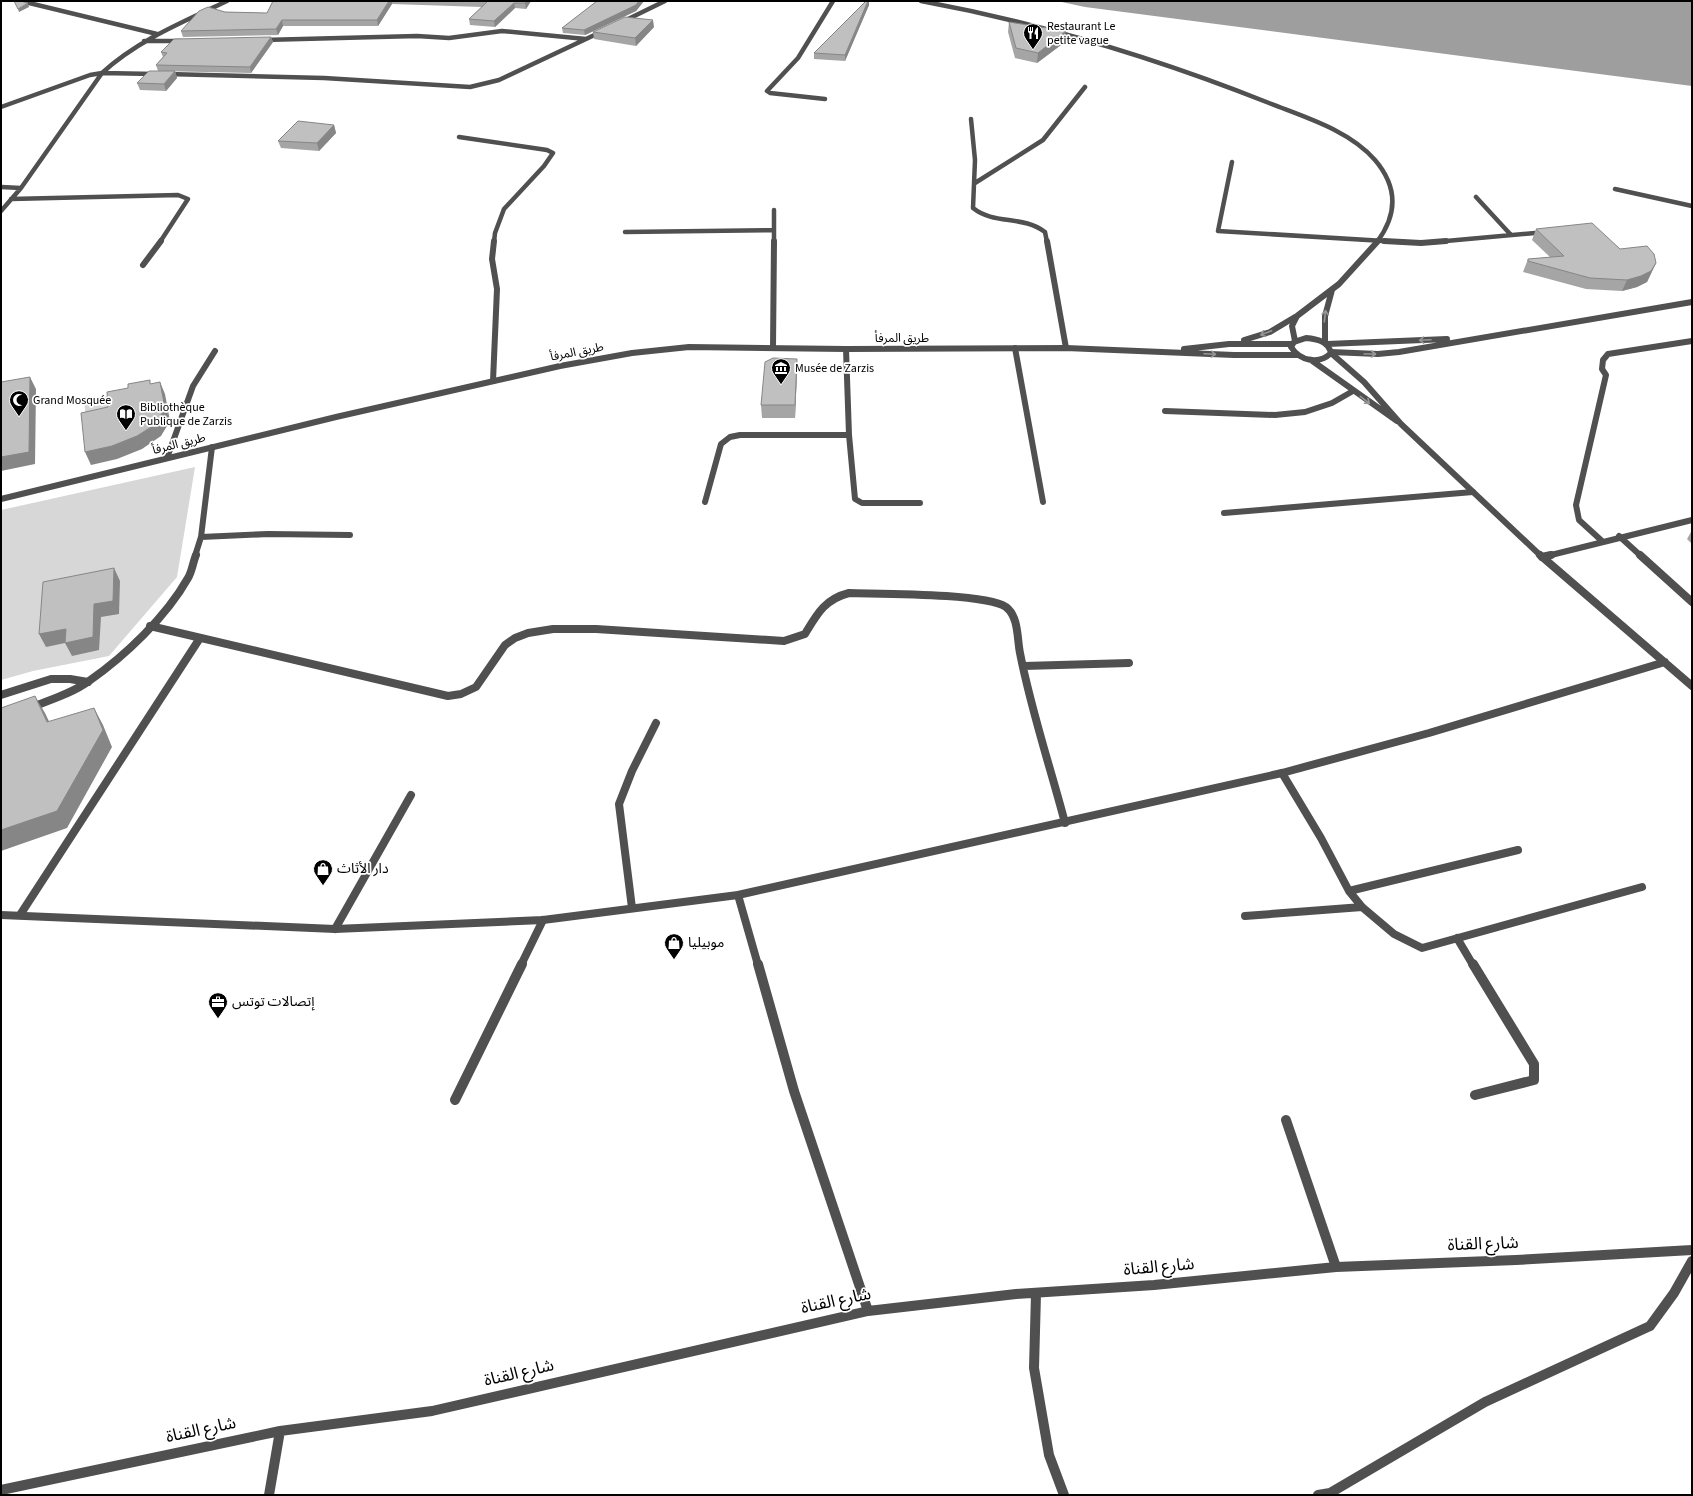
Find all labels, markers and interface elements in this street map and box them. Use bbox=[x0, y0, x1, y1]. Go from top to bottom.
place label: Restaurant Le petite vague bbox=[1047, 18, 1115, 49]
restaurant icon: Restaurant Le petite vague bbox=[1022, 22, 1044, 50]
one-way arrow bbox=[1321, 310, 1329, 323]
street label: طريق المرفأ bbox=[875, 330, 929, 347]
one-way arrow bbox=[1260, 330, 1272, 338]
one-way arrow bbox=[1419, 337, 1432, 344]
street label: طريق المرفأ bbox=[549, 338, 605, 366]
one-way arrow bbox=[1203, 350, 1216, 357]
one-way arrow bbox=[1363, 350, 1376, 358]
museum icon: Musée de Zarzis bbox=[770, 357, 792, 385]
place label: Musée de Zarzis bbox=[795, 360, 874, 377]
mosque icon: Grand Mosquée bbox=[8, 389, 30, 417]
place label: Grand Mosquée bbox=[33, 392, 111, 409]
one-way arrow bbox=[1359, 396, 1370, 404]
place label: Bibliothèque Publique de Zarzis bbox=[140, 399, 232, 430]
library icon: Bibliothèque Publique de Zarzis bbox=[115, 403, 137, 431]
street label: طريق المرفأ bbox=[150, 429, 207, 459]
shop icon: دار الأثاث bbox=[312, 858, 334, 886]
place label: دار الأثاث bbox=[337, 859, 389, 879]
shop icon: موبيليا bbox=[663, 932, 685, 960]
place label: موبيليا bbox=[688, 933, 724, 953]
office icon: إتصالات توتس bbox=[207, 991, 229, 1019]
place label: إتصالات توتس bbox=[232, 992, 315, 1012]
street label: شارع القناة bbox=[1447, 1231, 1519, 1257]
street label: شارع القناة bbox=[1123, 1252, 1195, 1282]
street label: شارع القناة bbox=[799, 1282, 873, 1320]
street label: شارع القناة bbox=[482, 1353, 556, 1393]
street label: شارع القناة bbox=[164, 1411, 238, 1449]

